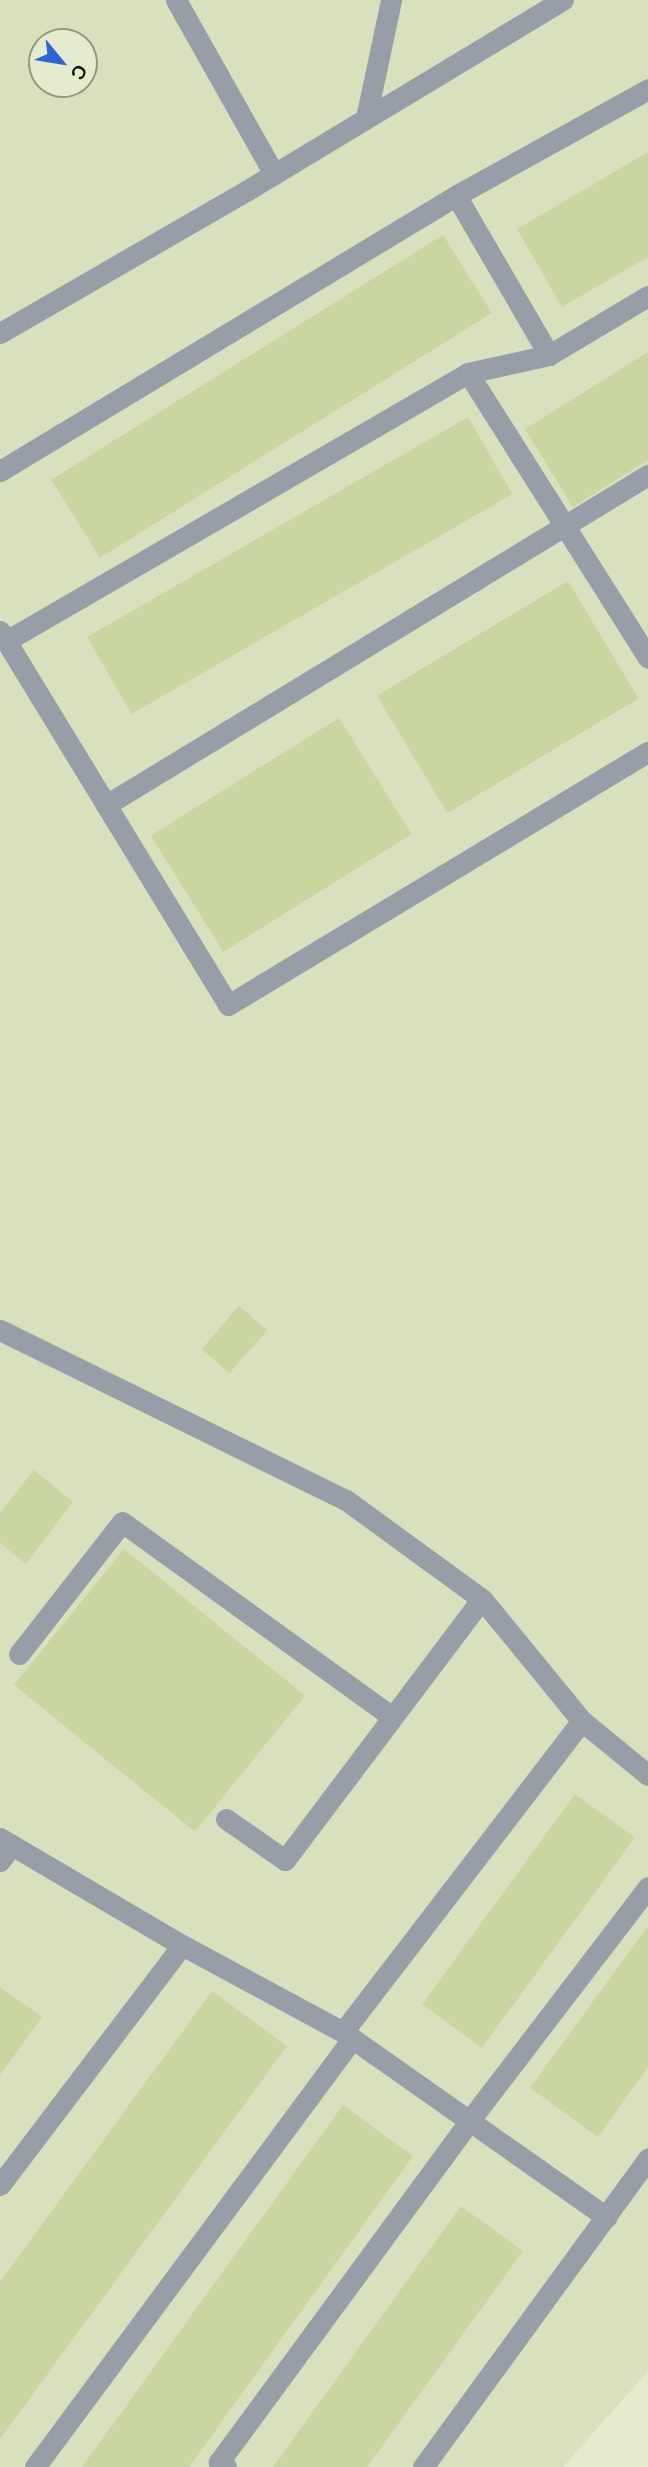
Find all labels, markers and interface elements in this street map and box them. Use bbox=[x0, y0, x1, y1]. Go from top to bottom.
north arrow bbox=[28, 28, 98, 98]
text: С bbox=[66, 61, 93, 84]

